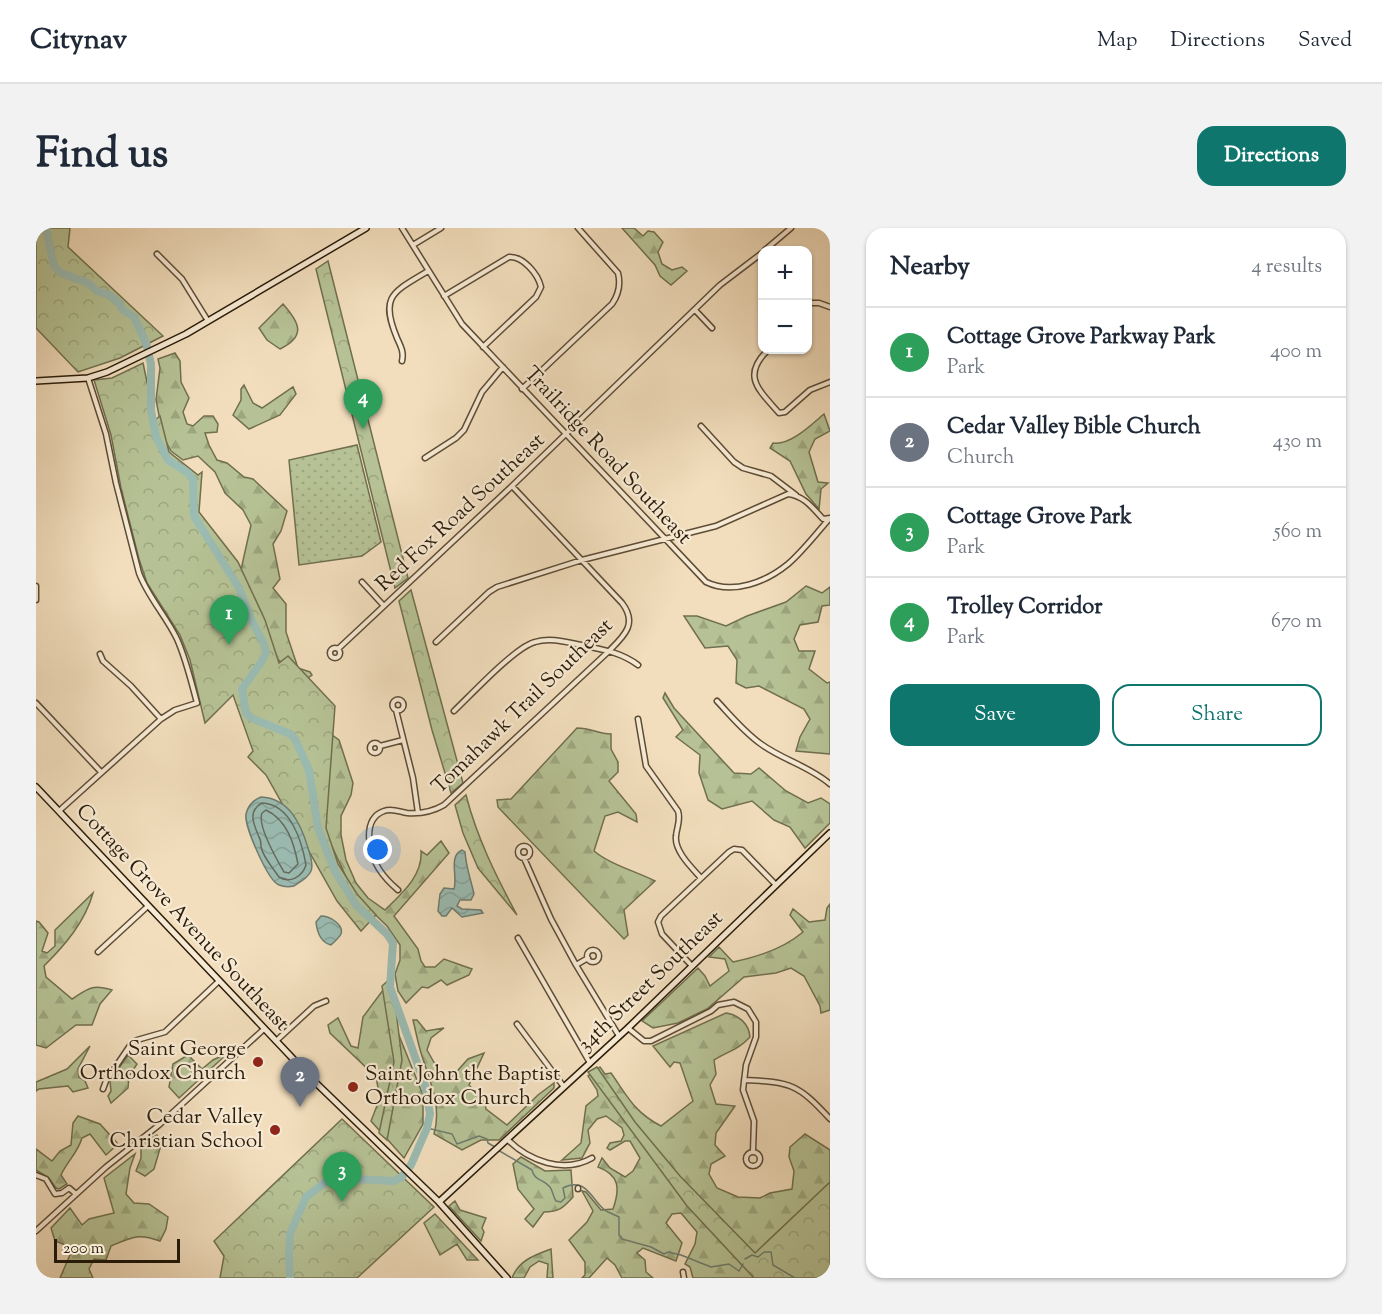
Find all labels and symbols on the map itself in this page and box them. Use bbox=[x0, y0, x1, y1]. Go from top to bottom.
street label: Trailridge Road Southeast bbox=[516, 360, 698, 552]
pin: 4 bbox=[344, 380, 382, 429]
street label: Red Fox Road Southeast bbox=[370, 427, 552, 599]
pin: 1 bbox=[210, 596, 248, 645]
street label: Tomahawk Trail Southeast bbox=[426, 612, 620, 802]
street label: Cottage Grove Avenue Southeast bbox=[68, 798, 296, 1038]
your location bbox=[363, 835, 392, 864]
street label: 34th Street Southeast bbox=[572, 905, 730, 1059]
place label: Saint George Orthodox Church bbox=[80, 1035, 246, 1089]
marker: Saint George Orthodox Church bbox=[251, 1055, 265, 1069]
pin: 2 bbox=[280, 1058, 320, 1107]
place label: Saint John the Baptist Orthodox Church bbox=[365, 1060, 560, 1114]
marker: Saint John the Baptist Orthodox Church bbox=[346, 1080, 360, 1094]
place label: Cedar Valley Christian School bbox=[109, 1103, 264, 1157]
marker: Cedar Valley Christian School bbox=[268, 1123, 282, 1137]
pin: 3 bbox=[322, 1152, 362, 1202]
scale bar bbox=[54, 1236, 180, 1264]

